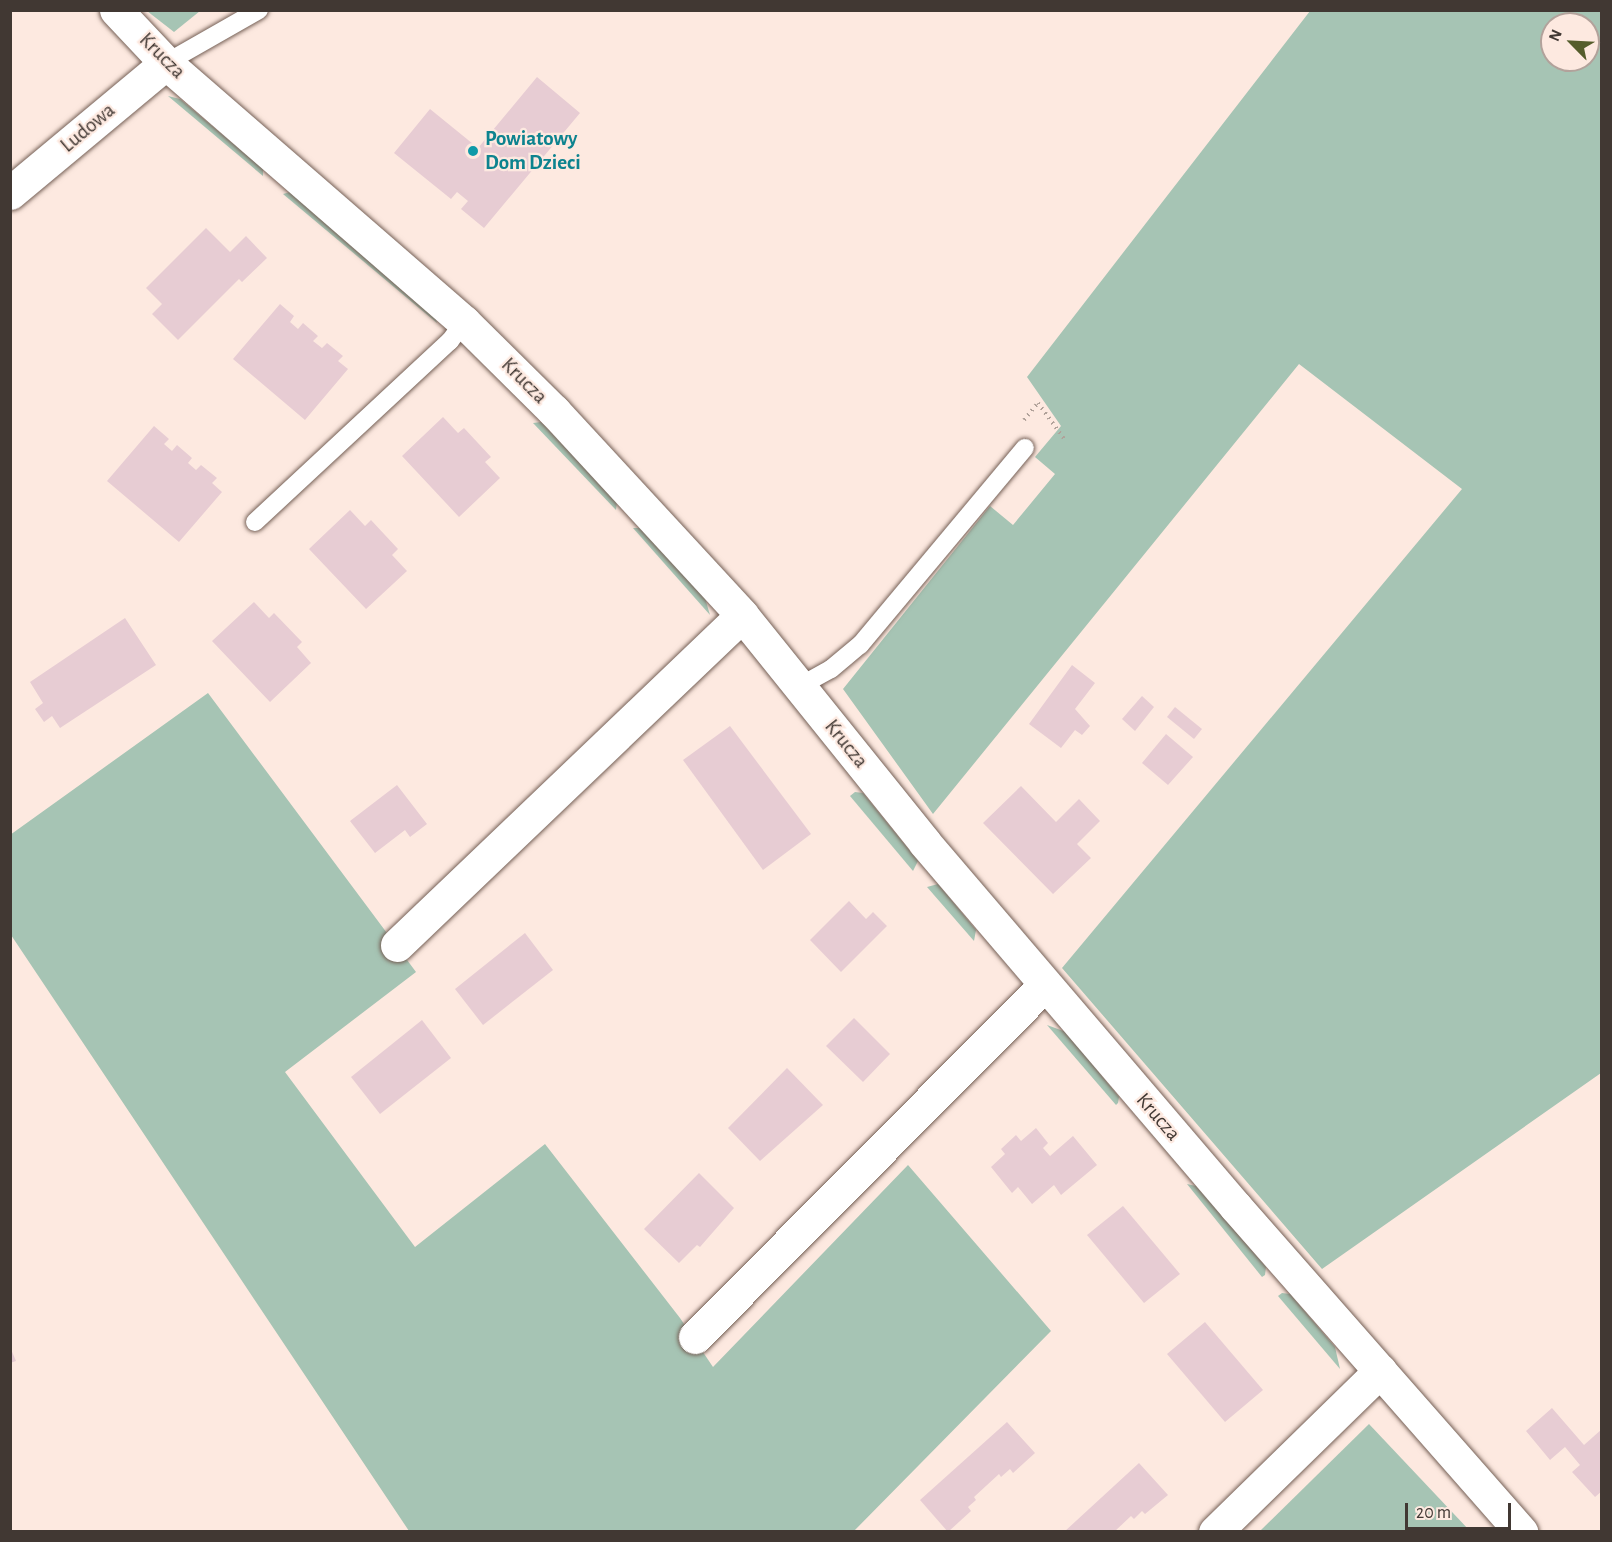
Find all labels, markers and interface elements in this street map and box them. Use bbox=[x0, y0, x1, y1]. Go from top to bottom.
north arrow bbox=[1540, 12, 1600, 72]
text: N bbox=[1546, 27, 1565, 44]
street label: Krucza bbox=[134, 28, 190, 84]
street label: Ludowa bbox=[55, 98, 121, 158]
place label: Powiatowy Dom Dzieci bbox=[485, 126, 581, 176]
marker: Powiatowy Dom Dzieci bbox=[466, 144, 480, 158]
street label: Krucza bbox=[496, 353, 552, 409]
street label: Krucza bbox=[819, 715, 873, 773]
street label: Krucza bbox=[1130, 1088, 1186, 1146]
scale bar bbox=[1408, 1491, 1514, 1529]
text: 20 m bbox=[1416, 1504, 1451, 1522]

